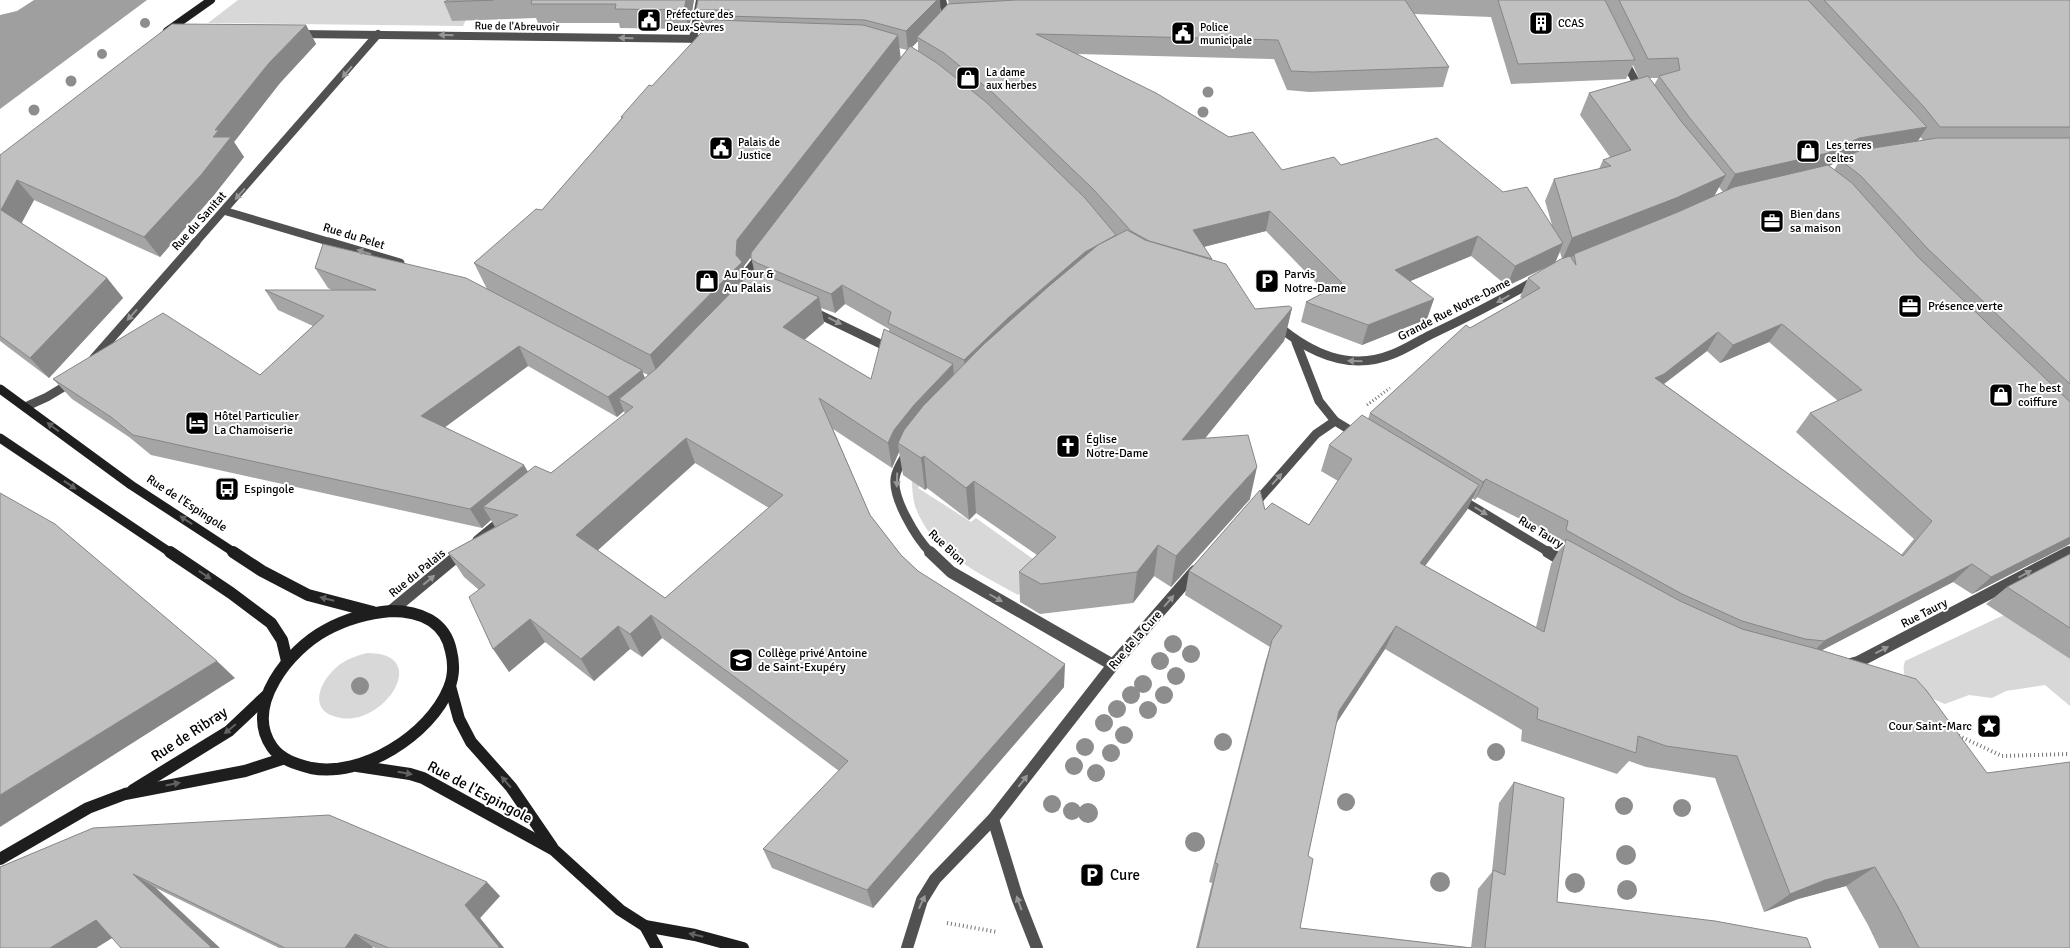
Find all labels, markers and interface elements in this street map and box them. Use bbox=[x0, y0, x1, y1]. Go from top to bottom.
public building icon: Préfecture des Deux-Sèvres bbox=[636, 7, 662, 33]
place label: Préfecture des Deux-Sèvres bbox=[666, 8, 734, 34]
building icon: CCAS bbox=[1528, 10, 1554, 36]
place label: CCAS bbox=[1558, 17, 1584, 30]
street label: Rue de l'Abreuvoir bbox=[475, 19, 559, 34]
public building icon: Police municipale bbox=[1170, 20, 1196, 46]
place label: Police municipale bbox=[1200, 21, 1252, 47]
one-way arrow bbox=[438, 31, 454, 39]
one-way arrow bbox=[618, 34, 634, 42]
one-way arrow bbox=[341, 65, 353, 77]
shop icon: La dame aux herbes bbox=[955, 65, 981, 91]
place label: La dame aux herbes bbox=[986, 66, 1037, 92]
public building icon: Palais de Justice bbox=[708, 135, 734, 161]
place label: Palais de Justice bbox=[738, 136, 780, 162]
shop icon: Les terres celtes bbox=[1795, 138, 1821, 164]
place label: Les terres celtes bbox=[1826, 139, 1872, 165]
one-way arrow bbox=[234, 187, 246, 199]
street label: Rue du Sanitat bbox=[169, 189, 230, 254]
place label: Bien dans sa maison bbox=[1790, 207, 1841, 236]
office icon: Bien dans sa maison bbox=[1759, 208, 1785, 234]
street label: Rue du Pelet bbox=[321, 220, 387, 253]
one-way arrow bbox=[356, 247, 371, 255]
place label: Au Four & Au Palais bbox=[724, 267, 774, 296]
place label: Parvis Notre-Dame bbox=[1284, 267, 1346, 296]
shop icon: Au Four & Au Palais bbox=[694, 268, 720, 294]
parking icon: Parvis Notre-Dame bbox=[1254, 268, 1280, 294]
street label: Grande Rue Notre-Dame bbox=[1396, 275, 1513, 344]
office icon: Présence verte bbox=[1897, 293, 1923, 319]
one-way arrow bbox=[1496, 294, 1510, 303]
place label: Présence verte bbox=[1928, 299, 2003, 314]
one-way arrow bbox=[126, 309, 138, 321]
one-way arrow bbox=[828, 317, 842, 325]
one-way arrow bbox=[1347, 357, 1363, 365]
place label: The best coiffure bbox=[2018, 381, 2061, 410]
shop icon: The best coiffure bbox=[1988, 382, 2014, 408]
place label: Hôtel Particulier La Chamoiserie bbox=[214, 409, 299, 438]
hotel icon: Hôtel Particulier La Chamoiserie bbox=[184, 410, 210, 436]
one-way arrow bbox=[47, 422, 60, 433]
place label: Église Notre-Dame bbox=[1086, 432, 1148, 461]
church icon: Église Notre-Dame bbox=[1055, 433, 1081, 459]
street label: Rue de l'Espingole bbox=[144, 472, 230, 535]
one-way arrow bbox=[893, 472, 901, 488]
one-way arrow bbox=[1271, 473, 1283, 485]
bus stop icon: Espingole bbox=[214, 476, 240, 502]
one-way arrow bbox=[63, 480, 76, 490]
place label: Espingole bbox=[244, 482, 294, 497]
one-way arrow bbox=[1474, 507, 1487, 516]
street label: Rue Taury bbox=[1515, 513, 1566, 552]
one-way arrow bbox=[180, 515, 193, 525]
street label: Rue Bion bbox=[925, 526, 968, 568]
street label: Rue du Palais bbox=[386, 546, 449, 601]
one-way arrow bbox=[198, 570, 211, 580]
one-way arrow bbox=[2018, 570, 2033, 578]
one-way arrow bbox=[423, 574, 436, 585]
one-way arrow bbox=[989, 593, 1002, 602]
one-way arrow bbox=[1164, 594, 1175, 607]
one-way arrow bbox=[320, 595, 335, 603]
street label: Rue Taury bbox=[1898, 595, 1950, 632]
street label: Rue de la Cure bbox=[1106, 608, 1165, 673]
place label: Collège privé Antoine de Saint-Exupéry bbox=[758, 646, 867, 675]
one-way arrow bbox=[1875, 646, 1889, 654]
school or university icon: Collège privé Antoine de Saint-Exupéry bbox=[728, 647, 754, 673]
street label: Rue de Ribray bbox=[148, 703, 230, 765]
place icon: Cour Saint-Marc bbox=[1976, 713, 2002, 739]
place label: Cour Saint-Marc bbox=[1888, 719, 1972, 734]
one-way arrow bbox=[224, 723, 237, 734]
street label: Rue de l'Espingole bbox=[424, 757, 536, 827]
one-way arrow bbox=[398, 770, 414, 778]
one-way arrow bbox=[1018, 774, 1028, 788]
one-way arrow bbox=[500, 776, 512, 788]
one-way arrow bbox=[165, 780, 180, 788]
parking icon: Cure bbox=[1079, 862, 1105, 888]
place label: Cure bbox=[1110, 866, 1140, 884]
one-way arrow bbox=[918, 895, 926, 909]
one-way arrow bbox=[1015, 895, 1023, 910]
one-way arrow bbox=[688, 931, 703, 939]

